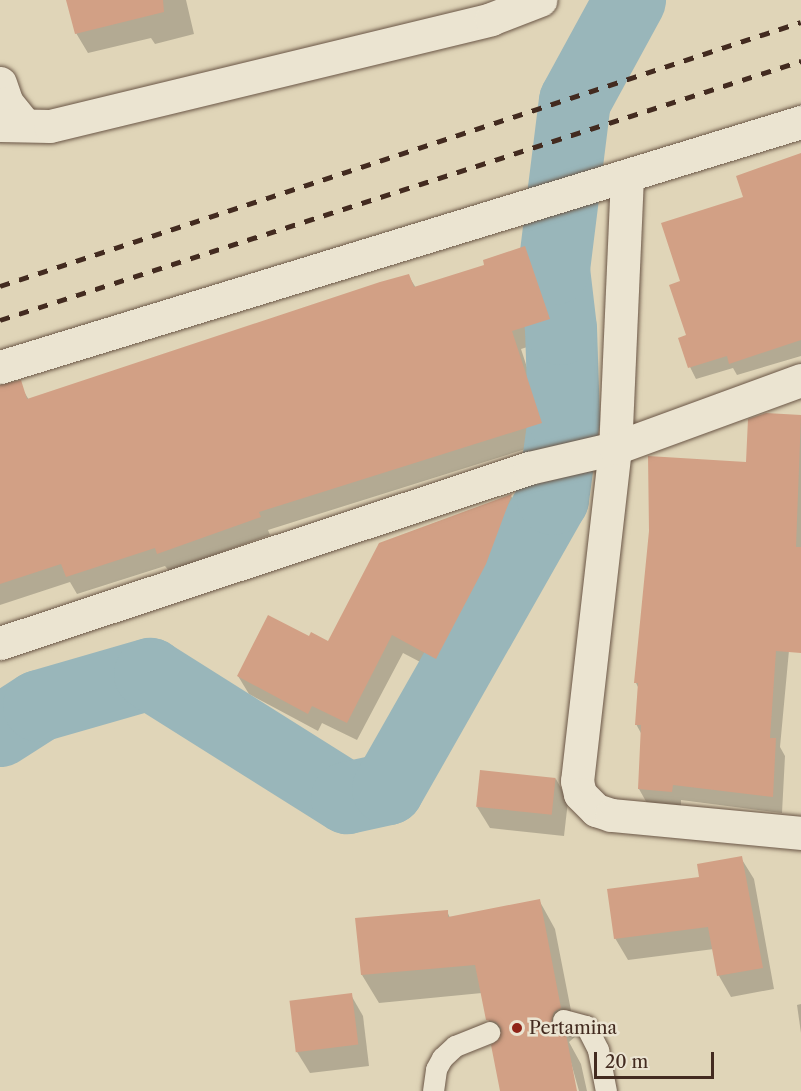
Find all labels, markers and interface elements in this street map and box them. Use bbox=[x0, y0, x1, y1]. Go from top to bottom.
place label: Pertamina bbox=[529, 1017, 617, 1039]
marker: Pertamina bbox=[510, 1021, 524, 1035]
scale bar bbox=[597, 1040, 717, 1078]
text: 20 m bbox=[605, 1051, 648, 1073]

